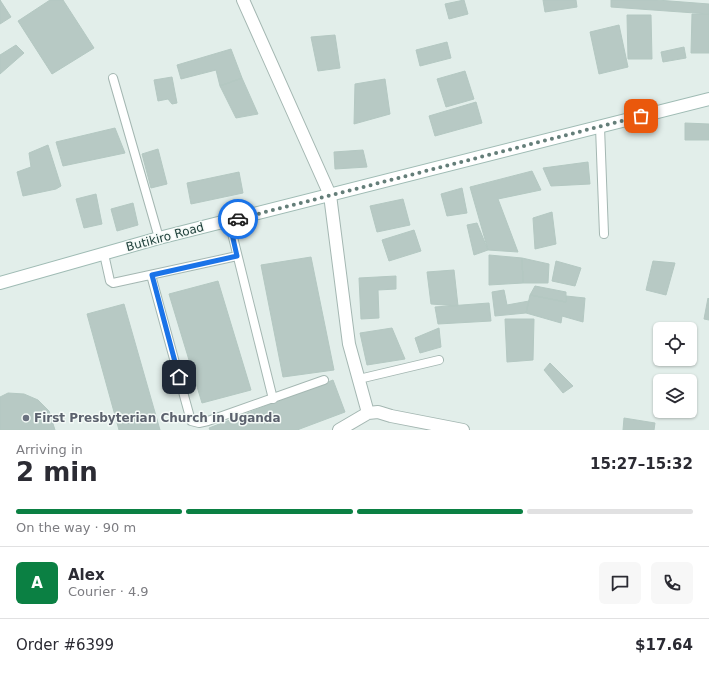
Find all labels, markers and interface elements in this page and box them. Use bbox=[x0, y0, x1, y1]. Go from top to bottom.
pin bbox=[624, 99, 658, 133]
icon: bag bbox=[630, 105, 652, 127]
courier bbox=[218, 199, 258, 239]
icon: car bbox=[227, 208, 249, 230]
street label: Butikiro Road bbox=[124, 220, 206, 254]
map controls bbox=[653, 322, 697, 418]
button: locate bbox=[653, 322, 697, 366]
pin bbox=[162, 360, 196, 394]
icon: home bbox=[168, 366, 190, 388]
button: layers bbox=[653, 374, 697, 418]
place label: First Presbyterian Church in Uganda bbox=[34, 411, 281, 425]
marker: First Presbyterian Church in Uganda bbox=[21, 413, 31, 423]
text: Arriving in bbox=[16, 442, 83, 457]
text: 15:27–15:32 bbox=[590, 455, 693, 473]
text: 2 min bbox=[16, 457, 98, 487]
text: On the way · 90 m bbox=[16, 520, 136, 535]
button: chat bbox=[599, 562, 641, 604]
button: phone bbox=[651, 562, 693, 604]
text: Alex bbox=[68, 566, 105, 584]
text: A bbox=[31, 574, 43, 592]
text: Courier · 4.9 bbox=[68, 584, 149, 599]
text: Order #6399 bbox=[16, 636, 114, 654]
text: $17.64 bbox=[635, 636, 693, 654]

